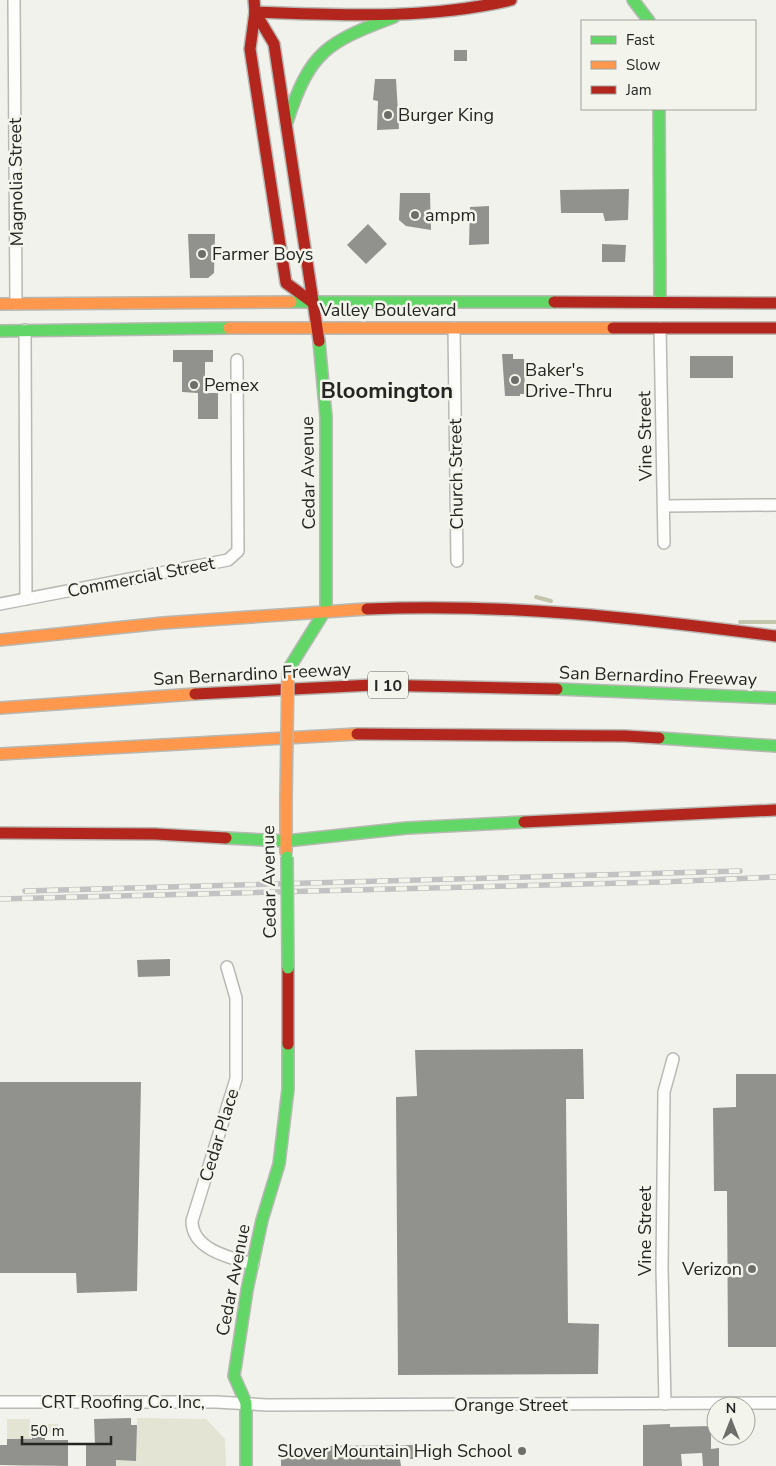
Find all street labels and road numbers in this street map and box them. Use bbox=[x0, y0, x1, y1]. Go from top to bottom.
street label: Magnolia Street bbox=[3, 117, 29, 246]
street label: Valley Boulevard bbox=[318, 298, 457, 322]
street label: Vine Street bbox=[632, 390, 658, 482]
street label: Cedar Avenue bbox=[295, 416, 321, 530]
street label: Church Street bbox=[443, 418, 469, 530]
street label: Commercial Street bbox=[65, 551, 217, 603]
street label: San Bernardino Freeway bbox=[153, 657, 352, 691]
street label: San Bernardino Freeway bbox=[559, 661, 758, 691]
road number: I 10 bbox=[368, 672, 408, 698]
street label: Cedar Avenue bbox=[256, 825, 282, 939]
street label: Cedar Place bbox=[193, 1086, 245, 1184]
street label: Vine Street bbox=[633, 1185, 657, 1277]
street label: Cedar Avenue bbox=[210, 1222, 256, 1338]
street label: CRT Roofing Co. Inc, bbox=[41, 1390, 205, 1414]
street label: Orange Street bbox=[454, 1393, 569, 1417]

